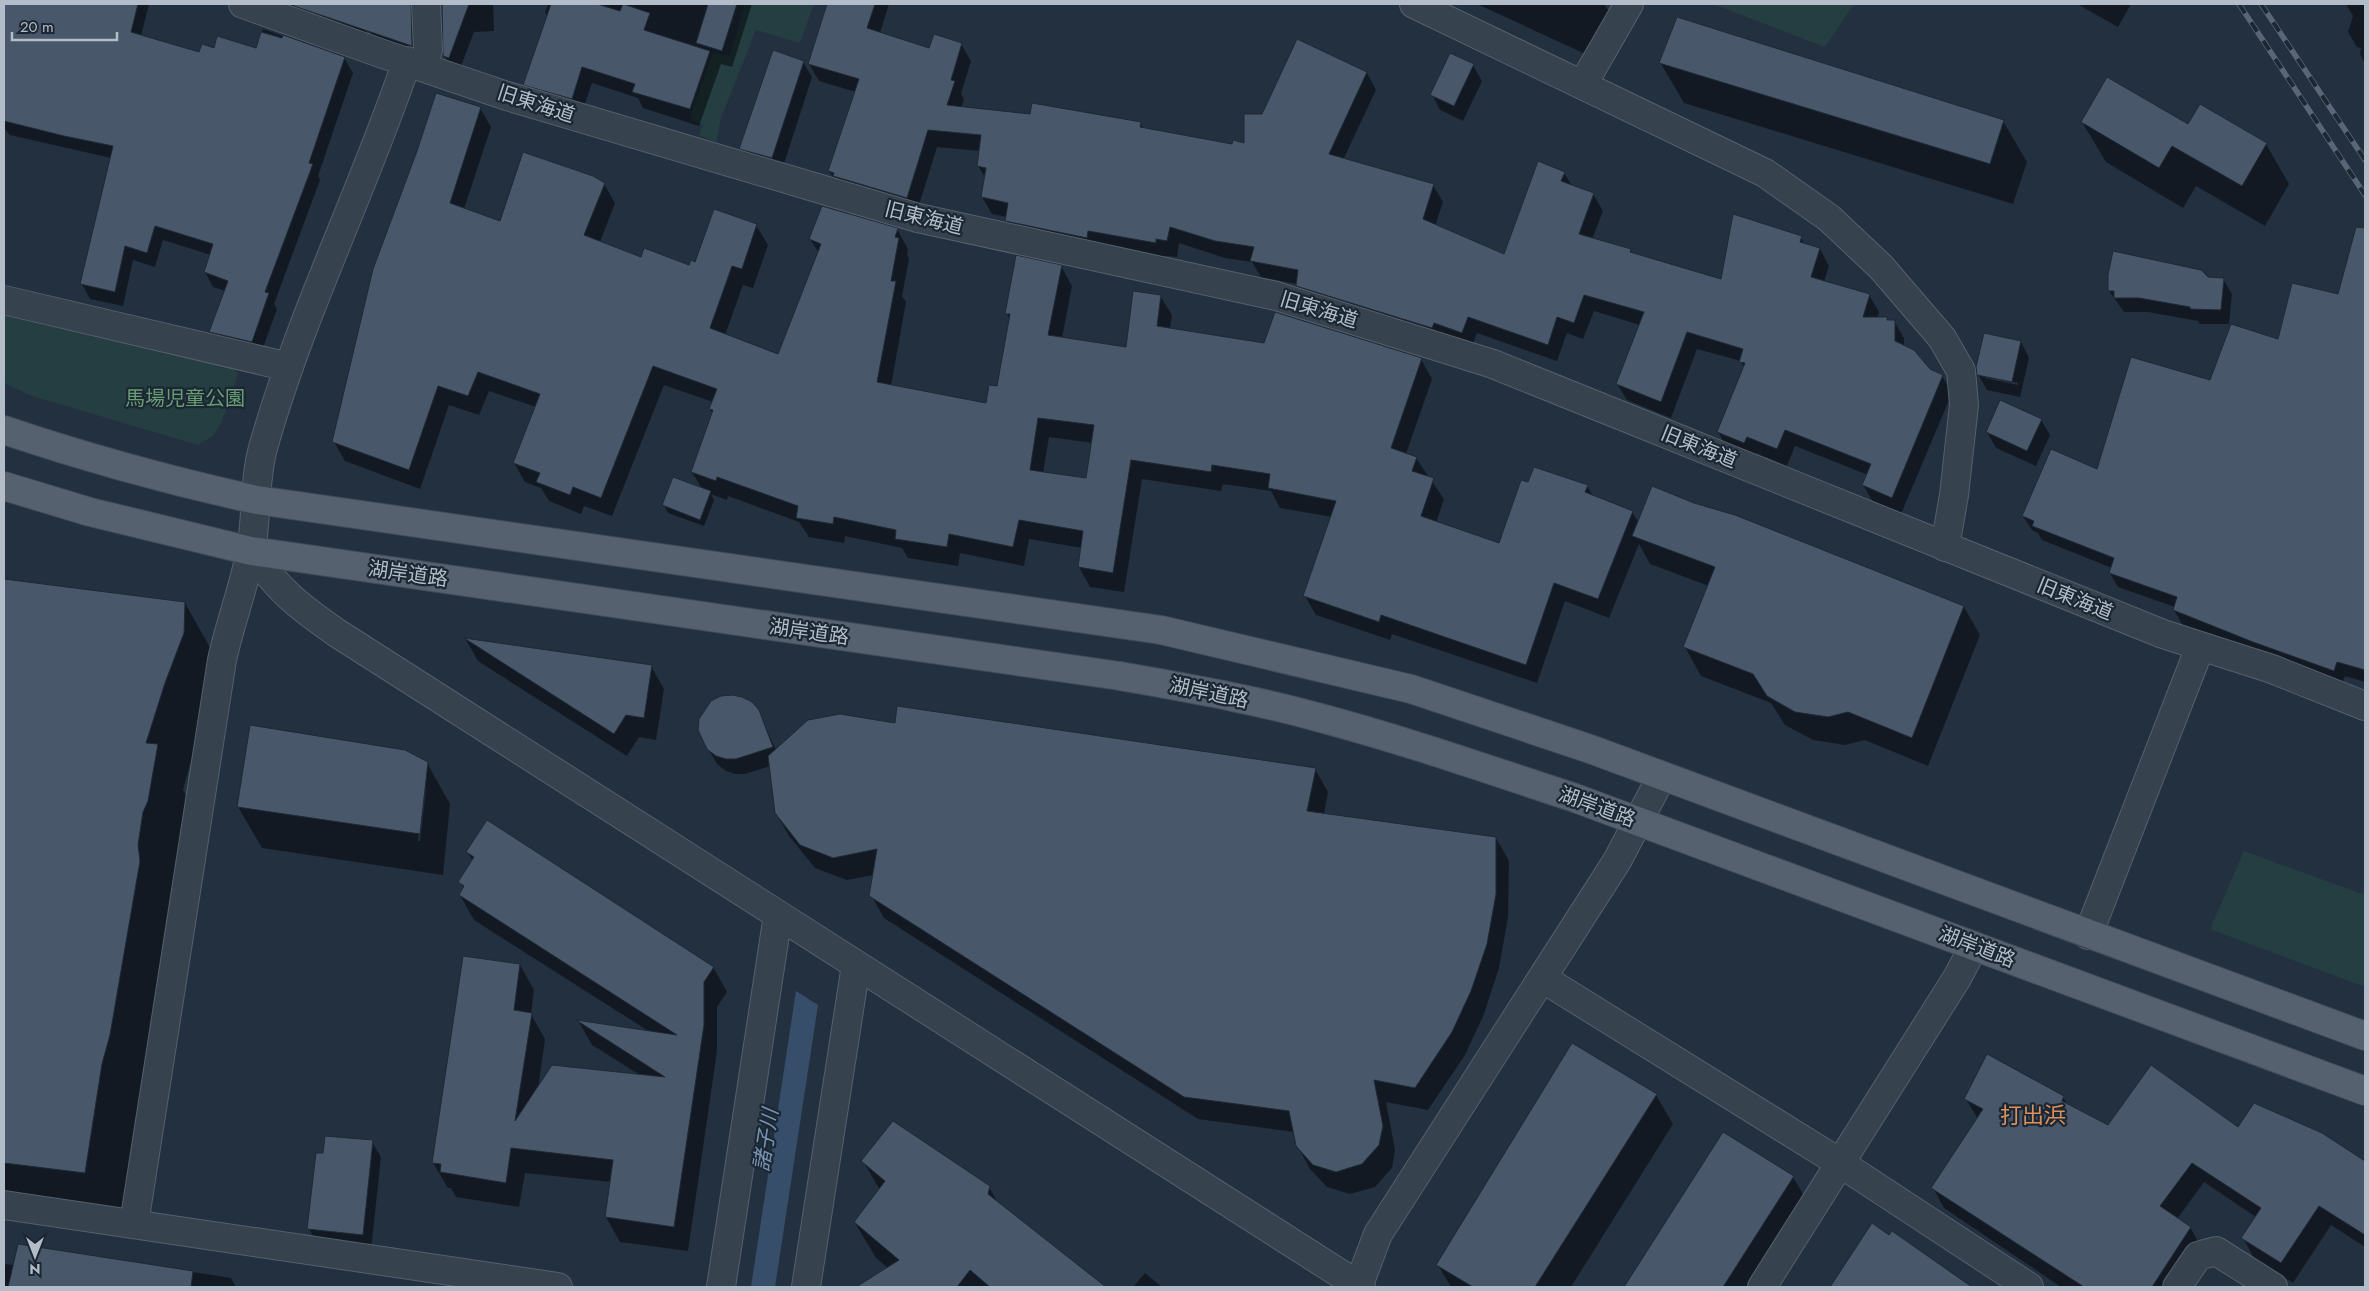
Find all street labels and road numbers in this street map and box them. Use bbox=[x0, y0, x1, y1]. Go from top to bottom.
street label: 旧東海道 bbox=[493, 78, 579, 130]
street label: 旧東海道 bbox=[882, 194, 966, 242]
street label: 旧東海道 bbox=[1277, 284, 1361, 336]
street label: 旧東海道 bbox=[1656, 419, 1742, 475]
street label: 湖岸道路 bbox=[366, 554, 450, 594]
street label: 旧東海道 bbox=[2032, 571, 2118, 627]
street label: 湖岸道路 bbox=[767, 612, 851, 652]
street label: 湖岸道路 bbox=[1167, 671, 1251, 715]
street label: 湖岸道路 bbox=[1554, 780, 1640, 834]
street label: 湖岸道路 bbox=[1934, 919, 2020, 975]

